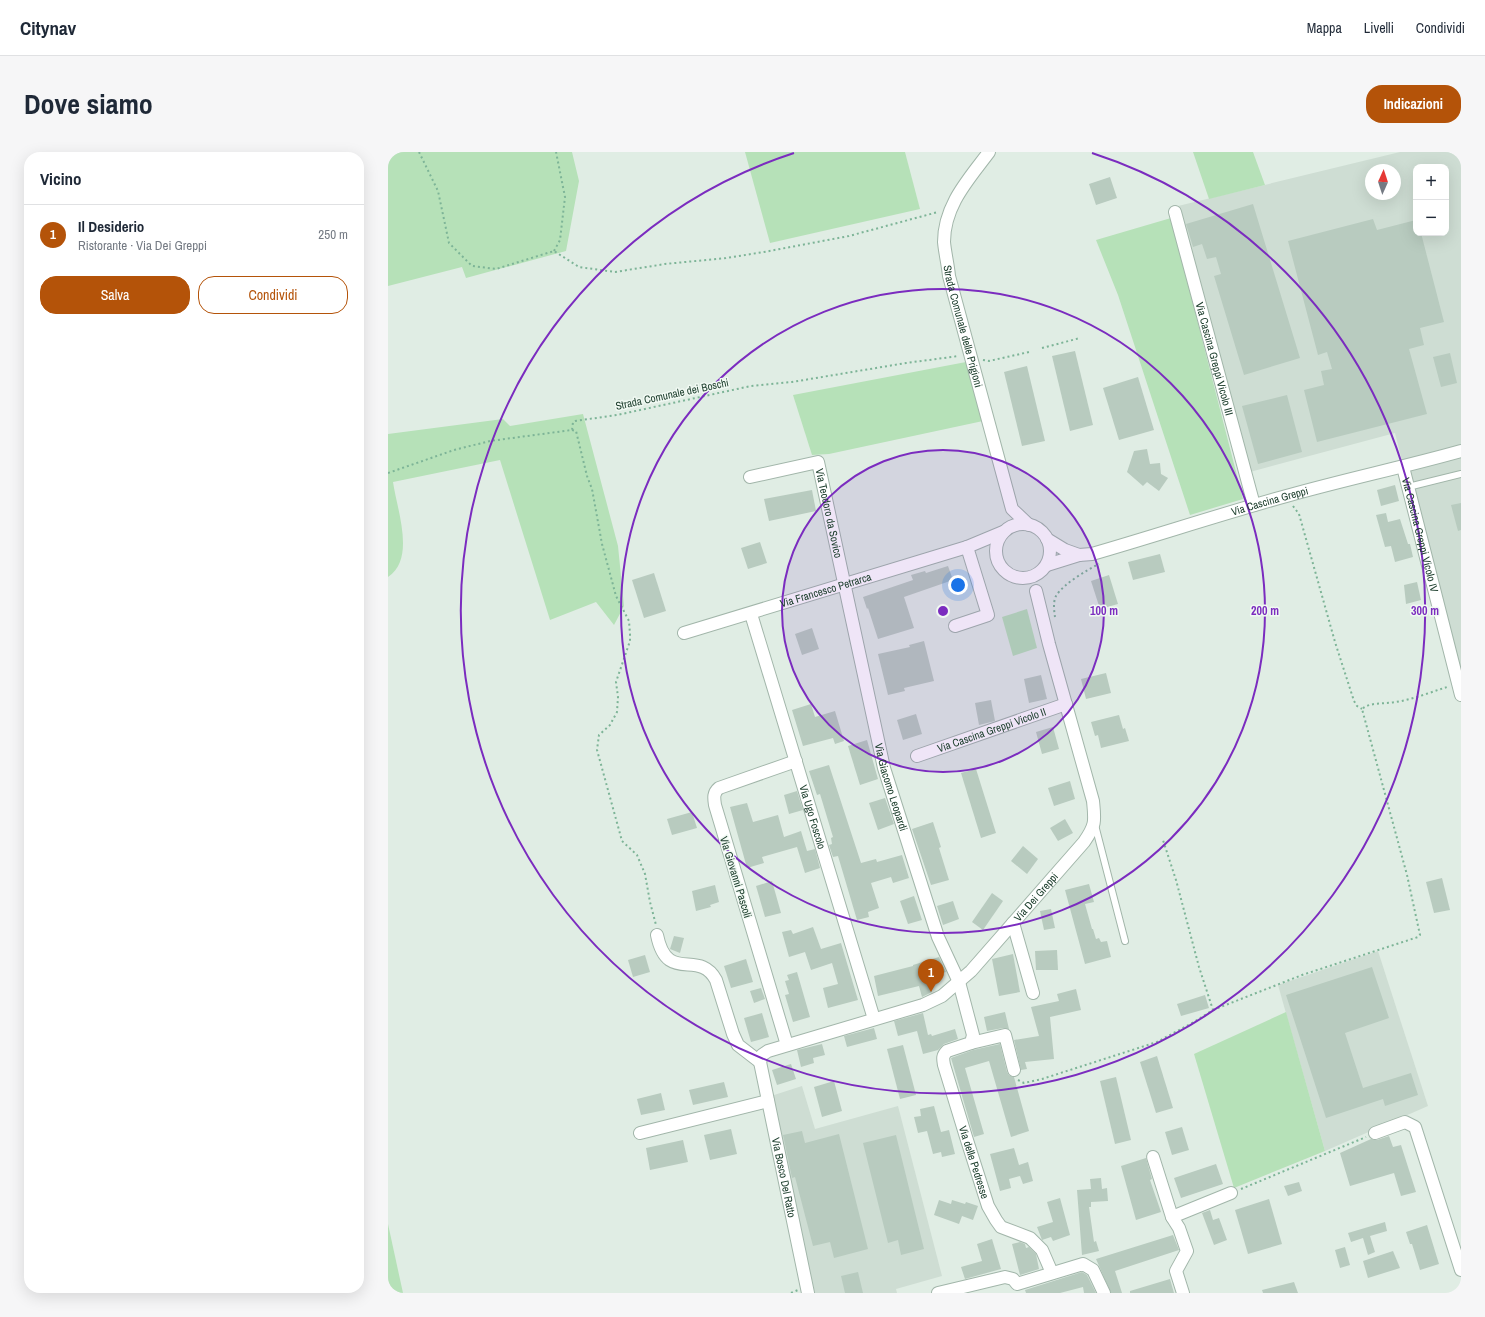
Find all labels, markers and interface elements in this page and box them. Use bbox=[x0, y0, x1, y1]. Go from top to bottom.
text: Citynav bbox=[20, 15, 76, 41]
text: Mappa bbox=[1307, 19, 1342, 37]
text: Livelli bbox=[1364, 19, 1394, 37]
text: Condividi bbox=[1416, 19, 1465, 37]
text: Dove siamo bbox=[24, 85, 153, 123]
button: Indicazioni bbox=[1366, 85, 1461, 123]
north arrow bbox=[1365, 164, 1401, 200]
map controls bbox=[1413, 164, 1449, 236]
button: + bbox=[1413, 164, 1449, 200]
text: Vicino bbox=[40, 167, 82, 190]
button: − bbox=[1413, 200, 1449, 236]
text: Il Desiderio bbox=[78, 216, 144, 237]
text: 1 bbox=[50, 226, 56, 243]
text: 250 m bbox=[318, 226, 348, 243]
text: Ristorante · Via Dei Greppi bbox=[78, 237, 207, 254]
street label: Strada Comunale delle Prigioni bbox=[941, 264, 986, 389]
button: Salva bbox=[40, 276, 190, 314]
button: Condividi bbox=[198, 276, 348, 314]
street label: Via Cascina Greppi Vicolo III bbox=[1193, 301, 1237, 417]
street label: Strada Comunale dei Boschi bbox=[614, 375, 730, 413]
street label: Via Teodoro da Sovico bbox=[813, 467, 845, 559]
street label: Via Cascina Greppi Vicolo IV bbox=[1399, 476, 1442, 594]
street label: Via Cascina Greppi bbox=[1230, 483, 1310, 519]
street label: Via Francesco Petrarca bbox=[778, 569, 873, 610]
your location bbox=[948, 575, 968, 595]
text: 100 m bbox=[1090, 603, 1118, 619]
text: 200 m bbox=[1251, 603, 1279, 619]
text: 300 m bbox=[1411, 603, 1439, 619]
centre of rings bbox=[936, 604, 950, 618]
street label: Via Cascina Greppi Vicolo II bbox=[935, 705, 1048, 755]
street label: Via Giacomo Leopardi bbox=[872, 742, 911, 833]
street label: Via Ugo Foscolo bbox=[796, 783, 829, 851]
street label: Via Giovanni Pascoli bbox=[717, 835, 755, 919]
street label: Via Dei Greppi bbox=[1011, 870, 1061, 924]
pin: 1 bbox=[918, 959, 944, 992]
street label: Via delle Pedresse bbox=[956, 1124, 992, 1200]
street label: Via Bosco Del Ratto bbox=[769, 1136, 799, 1219]

